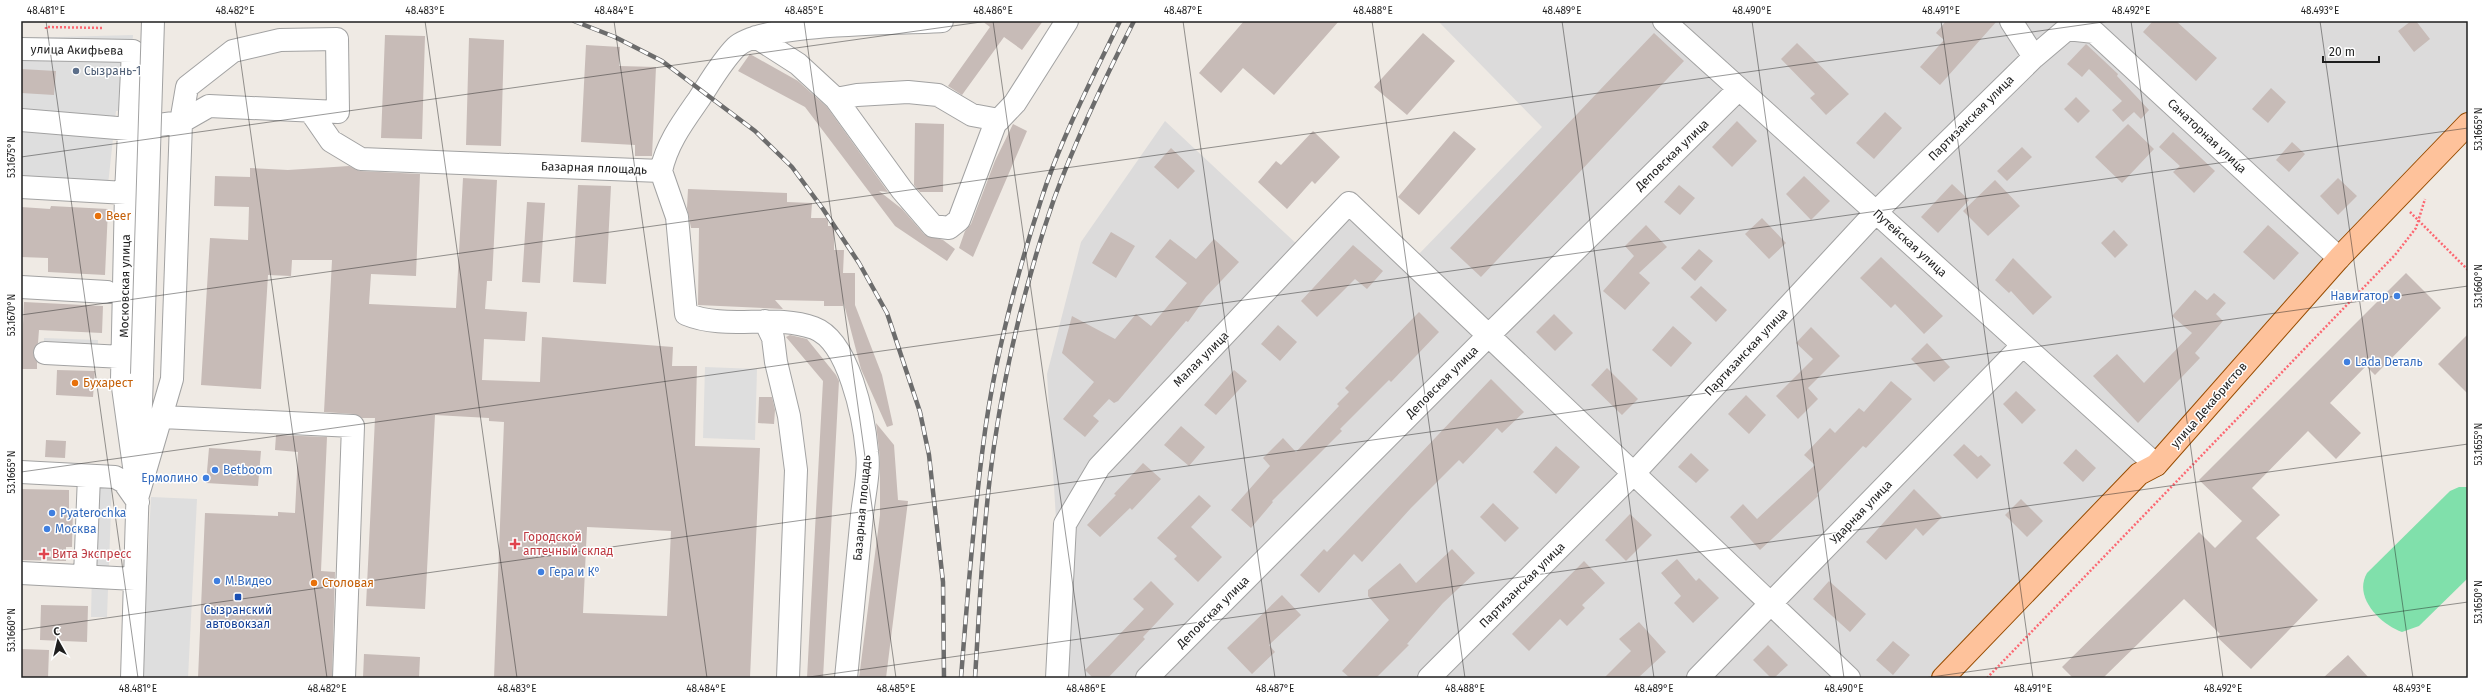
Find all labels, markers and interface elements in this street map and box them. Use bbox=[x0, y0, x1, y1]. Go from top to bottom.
text: 48.481°E bbox=[27, 5, 65, 17]
text: 48.482°E bbox=[215, 5, 255, 17]
text: 48.483°E bbox=[405, 5, 445, 17]
text: 48.484°E bbox=[594, 5, 634, 17]
text: 48.485°E bbox=[784, 5, 824, 17]
text: 48.486°E bbox=[973, 5, 1013, 17]
text: 48.487°E bbox=[1164, 5, 1202, 17]
text: 48.488°E bbox=[1353, 5, 1393, 17]
text: 48.489°E bbox=[1542, 5, 1582, 17]
text: 48.490°E bbox=[1732, 5, 1772, 17]
text: 48.491°E bbox=[1922, 5, 1960, 17]
text: 48.492°E bbox=[2112, 5, 2150, 17]
text: 48.493°E bbox=[2301, 5, 2339, 17]
scale bar bbox=[2323, 38, 2379, 64]
street label: улица Акифьева bbox=[31, 42, 123, 58]
text: 20 m bbox=[2329, 45, 2355, 59]
place label: Сызрань-1 bbox=[84, 64, 141, 78]
marker: Сызрань-1 bbox=[71, 66, 81, 76]
street label: Партизанская улица bbox=[1925, 72, 2017, 164]
street label: Санаторная улица bbox=[2165, 96, 2249, 176]
text: 53.1665°N bbox=[2473, 107, 2485, 151]
street label: Деповская улица bbox=[1632, 117, 1711, 194]
text: 53.1675°N bbox=[6, 136, 18, 178]
street label: Базарная площадь bbox=[541, 159, 647, 177]
street label: Путейская улица bbox=[1870, 206, 1950, 280]
place label: Beer bbox=[106, 209, 131, 223]
marker: Beer bbox=[93, 211, 103, 221]
street label: Московская улица bbox=[117, 234, 133, 338]
text: 53.1660°N bbox=[2473, 264, 2485, 308]
place label: Навигатор bbox=[2330, 289, 2389, 303]
marker: Навигатор bbox=[2392, 291, 2402, 301]
text: 53.1670°N bbox=[6, 294, 18, 336]
street label: Партизанская улица bbox=[1702, 305, 1790, 399]
street label: Малая улица bbox=[1170, 328, 1232, 390]
street label: Деповская улица bbox=[1402, 343, 1481, 422]
place label: Lada Dеталь bbox=[2355, 355, 2423, 369]
marker: Lada Dеталь bbox=[2342, 357, 2352, 367]
street label: улица Декабристов bbox=[2168, 359, 2250, 451]
place label: Бухарест bbox=[83, 376, 133, 390]
marker: Бухарест bbox=[70, 378, 80, 388]
text: 53.1655°N bbox=[2473, 423, 2485, 465]
text: 53.1665°N bbox=[6, 450, 18, 494]
street label: Базарная площадь bbox=[850, 454, 874, 562]
place label: Betboom bbox=[223, 463, 273, 477]
marker: Betboom bbox=[210, 465, 220, 475]
place label: Ермолино bbox=[141, 471, 198, 485]
marker: Ермолино bbox=[201, 473, 211, 483]
street label: Ударная улица bbox=[1827, 477, 1895, 547]
place label: Pyaterochka bbox=[60, 506, 126, 520]
marker: Pyaterochka bbox=[47, 508, 57, 518]
place label: Москва bbox=[55, 522, 96, 536]
marker: Москва bbox=[42, 524, 52, 534]
place label: Городской аптечный склад bbox=[523, 530, 614, 558]
marker: Городской аптечный склад bbox=[510, 539, 520, 549]
street label: Партизанская улица bbox=[1476, 539, 1568, 631]
place label: Вита Экспресс bbox=[52, 547, 132, 561]
marker: Вита Экспресс bbox=[39, 549, 49, 559]
place label: Гера и К⁰ bbox=[549, 565, 599, 579]
marker: Гера и К⁰ bbox=[536, 567, 546, 577]
street label: Деповская улица bbox=[1173, 573, 1252, 652]
place label: М.Видео bbox=[225, 574, 272, 588]
marker: М.Видео bbox=[212, 576, 222, 586]
place label: Столовая bbox=[322, 576, 374, 590]
marker: Столовая bbox=[309, 578, 319, 588]
text: 53.1650°N bbox=[2473, 580, 2485, 624]
marker: Сызранский автовокзал bbox=[233, 592, 243, 602]
place label: Сызранский автовокзал bbox=[204, 603, 272, 631]
text: 53.1660°N bbox=[6, 608, 18, 652]
north arrow bbox=[38, 621, 78, 661]
text: С bbox=[53, 625, 61, 638]
text: 48.481°E bbox=[119, 683, 157, 695]
text: 48.482°E bbox=[307, 683, 347, 695]
text: 48.483°E bbox=[497, 683, 537, 695]
text: 48.484°E bbox=[686, 683, 726, 695]
text: 48.485°E bbox=[876, 683, 916, 695]
text: 48.486°E bbox=[1066, 683, 1106, 695]
text: 48.487°E bbox=[1256, 683, 1294, 695]
text: 48.488°E bbox=[1445, 683, 1485, 695]
text: 48.489°E bbox=[1634, 683, 1674, 695]
text: 48.490°E bbox=[1824, 683, 1864, 695]
text: 48.491°E bbox=[2014, 683, 2052, 695]
text: 48.492°E bbox=[2204, 683, 2242, 695]
text: 48.493°E bbox=[2393, 683, 2431, 695]

